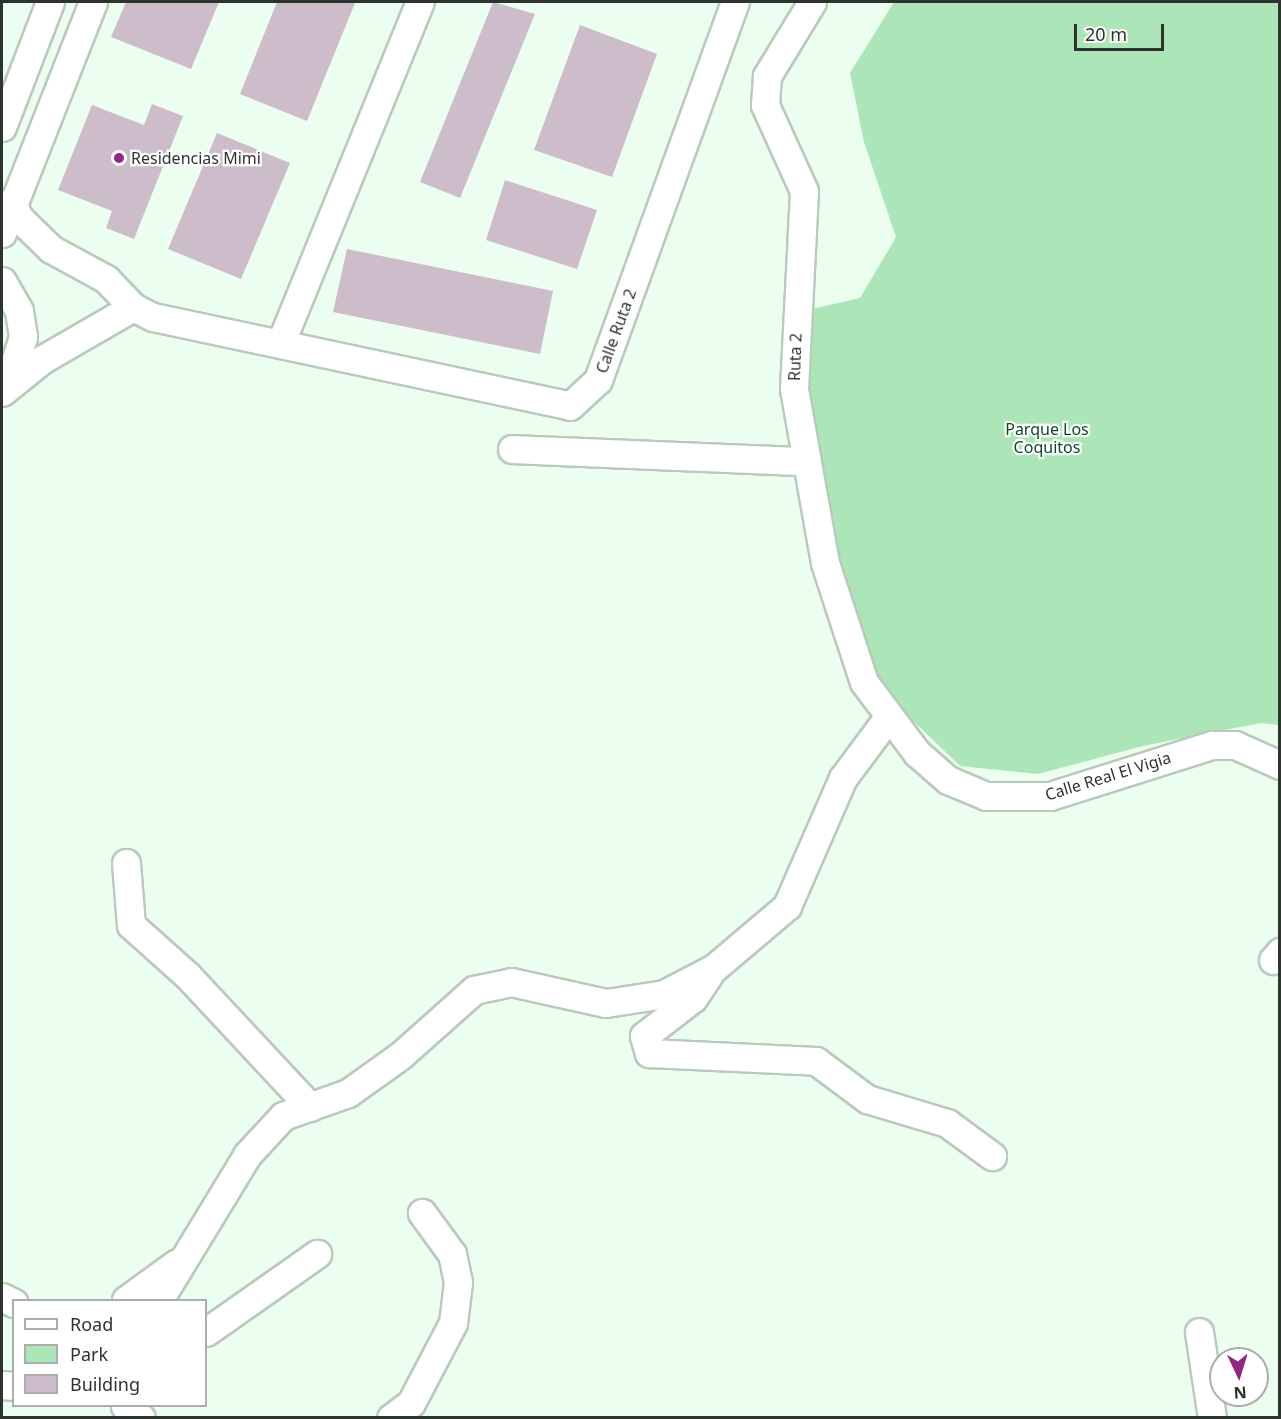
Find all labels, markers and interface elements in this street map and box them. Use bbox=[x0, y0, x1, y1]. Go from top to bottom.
scale bar bbox=[1077, 12, 1167, 50]
text: 20 m bbox=[1085, 22, 1127, 46]
place label: Residencias Mimi bbox=[131, 148, 261, 168]
marker: Residencias Mimi bbox=[112, 151, 126, 165]
street label: Calle Ruta 2 bbox=[592, 286, 640, 376]
street label: Ruta 2 bbox=[785, 333, 805, 381]
park label: Parque Los Coquitos bbox=[1005, 419, 1089, 457]
street label: Calle Real El Vigia bbox=[1043, 748, 1173, 804]
legend bbox=[12, 1299, 207, 1407]
text: Road bbox=[70, 1312, 113, 1336]
text: Park bbox=[70, 1342, 108, 1366]
north arrow bbox=[1209, 1347, 1269, 1407]
text: Building bbox=[70, 1372, 140, 1396]
text: N bbox=[1233, 1382, 1247, 1404]

